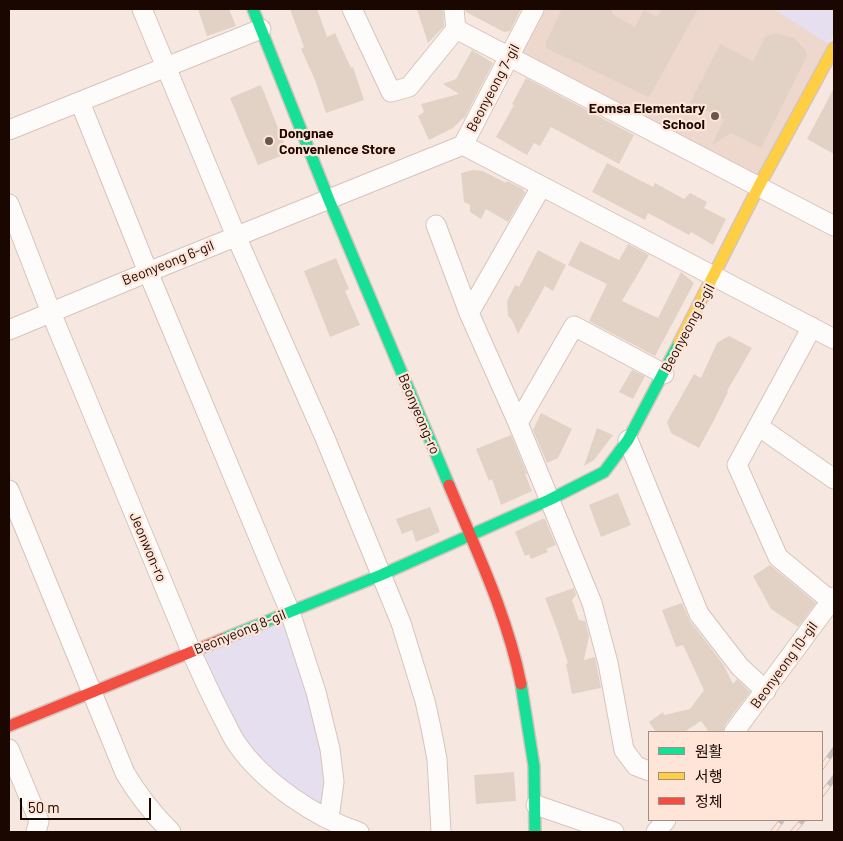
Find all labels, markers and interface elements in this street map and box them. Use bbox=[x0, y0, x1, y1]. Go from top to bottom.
street label: Beonyeong 7-gil bbox=[463, 41, 523, 135]
place label: Eomsa Elementary School bbox=[589, 100, 705, 132]
marker: Eomsa Elementary School bbox=[709, 110, 721, 122]
place label: Dongnae Convenience Store bbox=[279, 125, 396, 158]
marker: Dongnae Convenience Store bbox=[263, 135, 275, 147]
street label: Beonyeong 6-gil bbox=[120, 237, 216, 289]
street label: Beonyeong 9-gil bbox=[658, 281, 718, 375]
street label: Beonyeong-ro bbox=[395, 371, 443, 457]
street label: Jeonwon-ro bbox=[126, 510, 170, 584]
street label: Beonyeong 8-gil bbox=[192, 606, 288, 658]
street label: Beonyeong 10-gil bbox=[747, 618, 821, 712]
legend bbox=[648, 731, 823, 821]
text: 원활 bbox=[695, 742, 723, 760]
text: 서행 bbox=[695, 767, 723, 785]
scale bar bbox=[22, 788, 154, 820]
text: 정체 bbox=[695, 792, 723, 810]
text: 50 m bbox=[28, 798, 60, 816]

